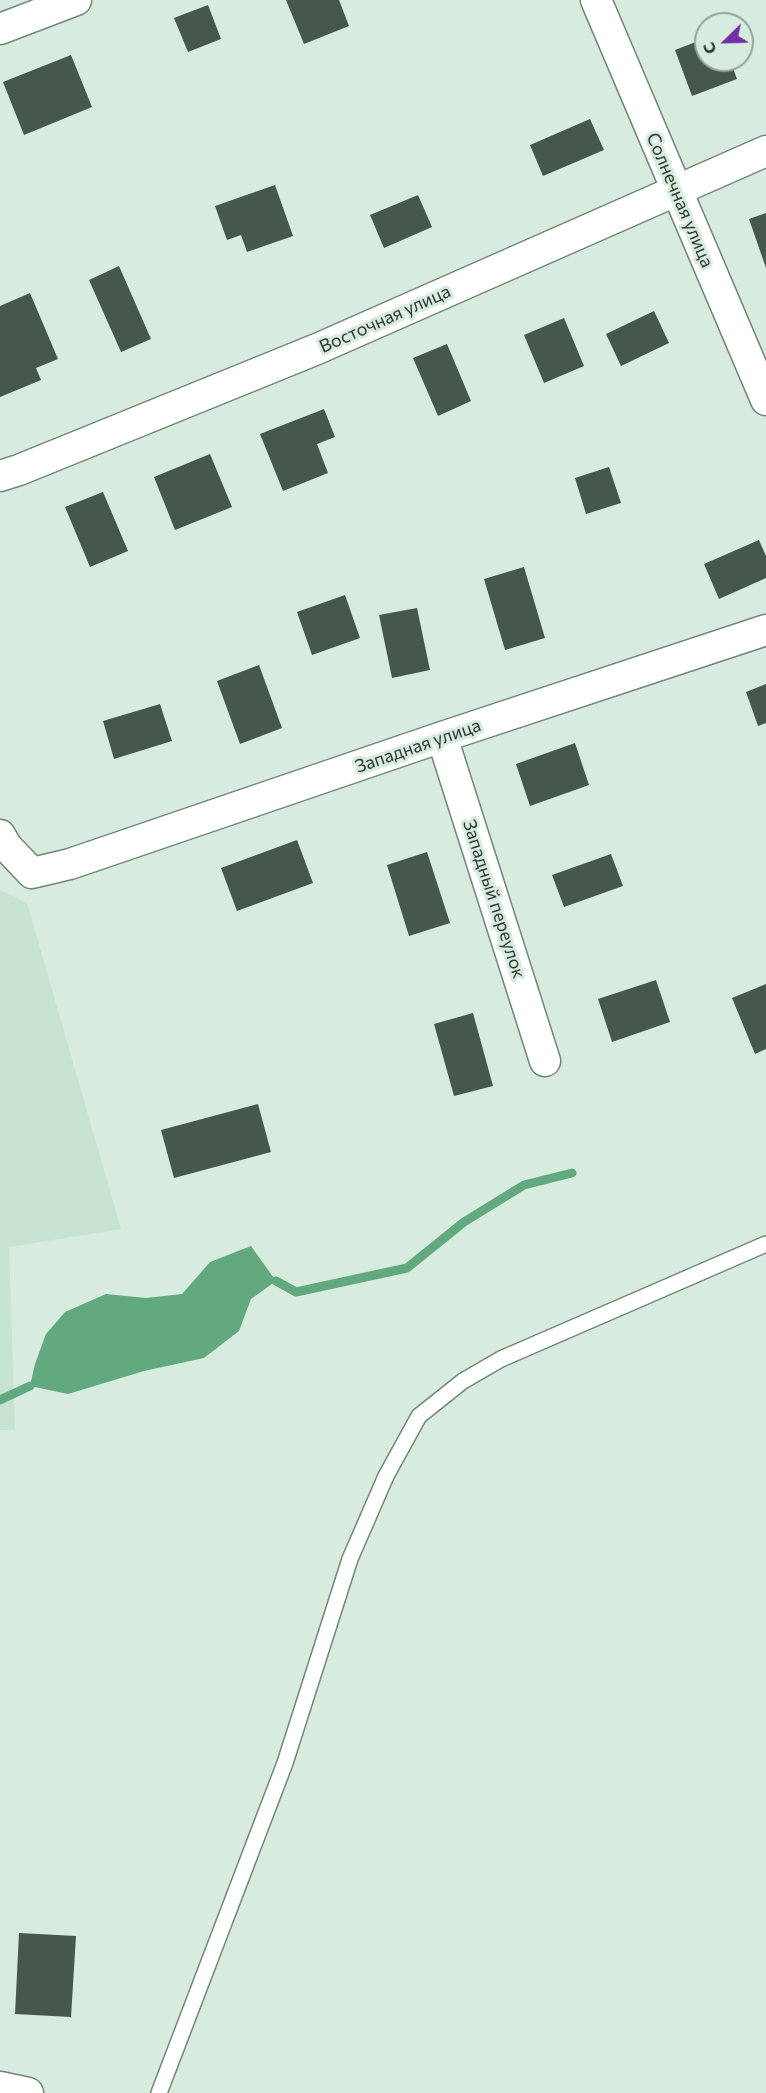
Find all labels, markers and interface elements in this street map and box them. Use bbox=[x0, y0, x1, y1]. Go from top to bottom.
north arrow bbox=[694, 12, 754, 72]
text: С bbox=[698, 40, 720, 57]
street label: Солнечная улица bbox=[642, 129, 718, 271]
street label: Восточная улица bbox=[316, 280, 454, 358]
street label: Западная улица bbox=[352, 714, 484, 778]
street label: Западный переулок bbox=[458, 817, 530, 981]

